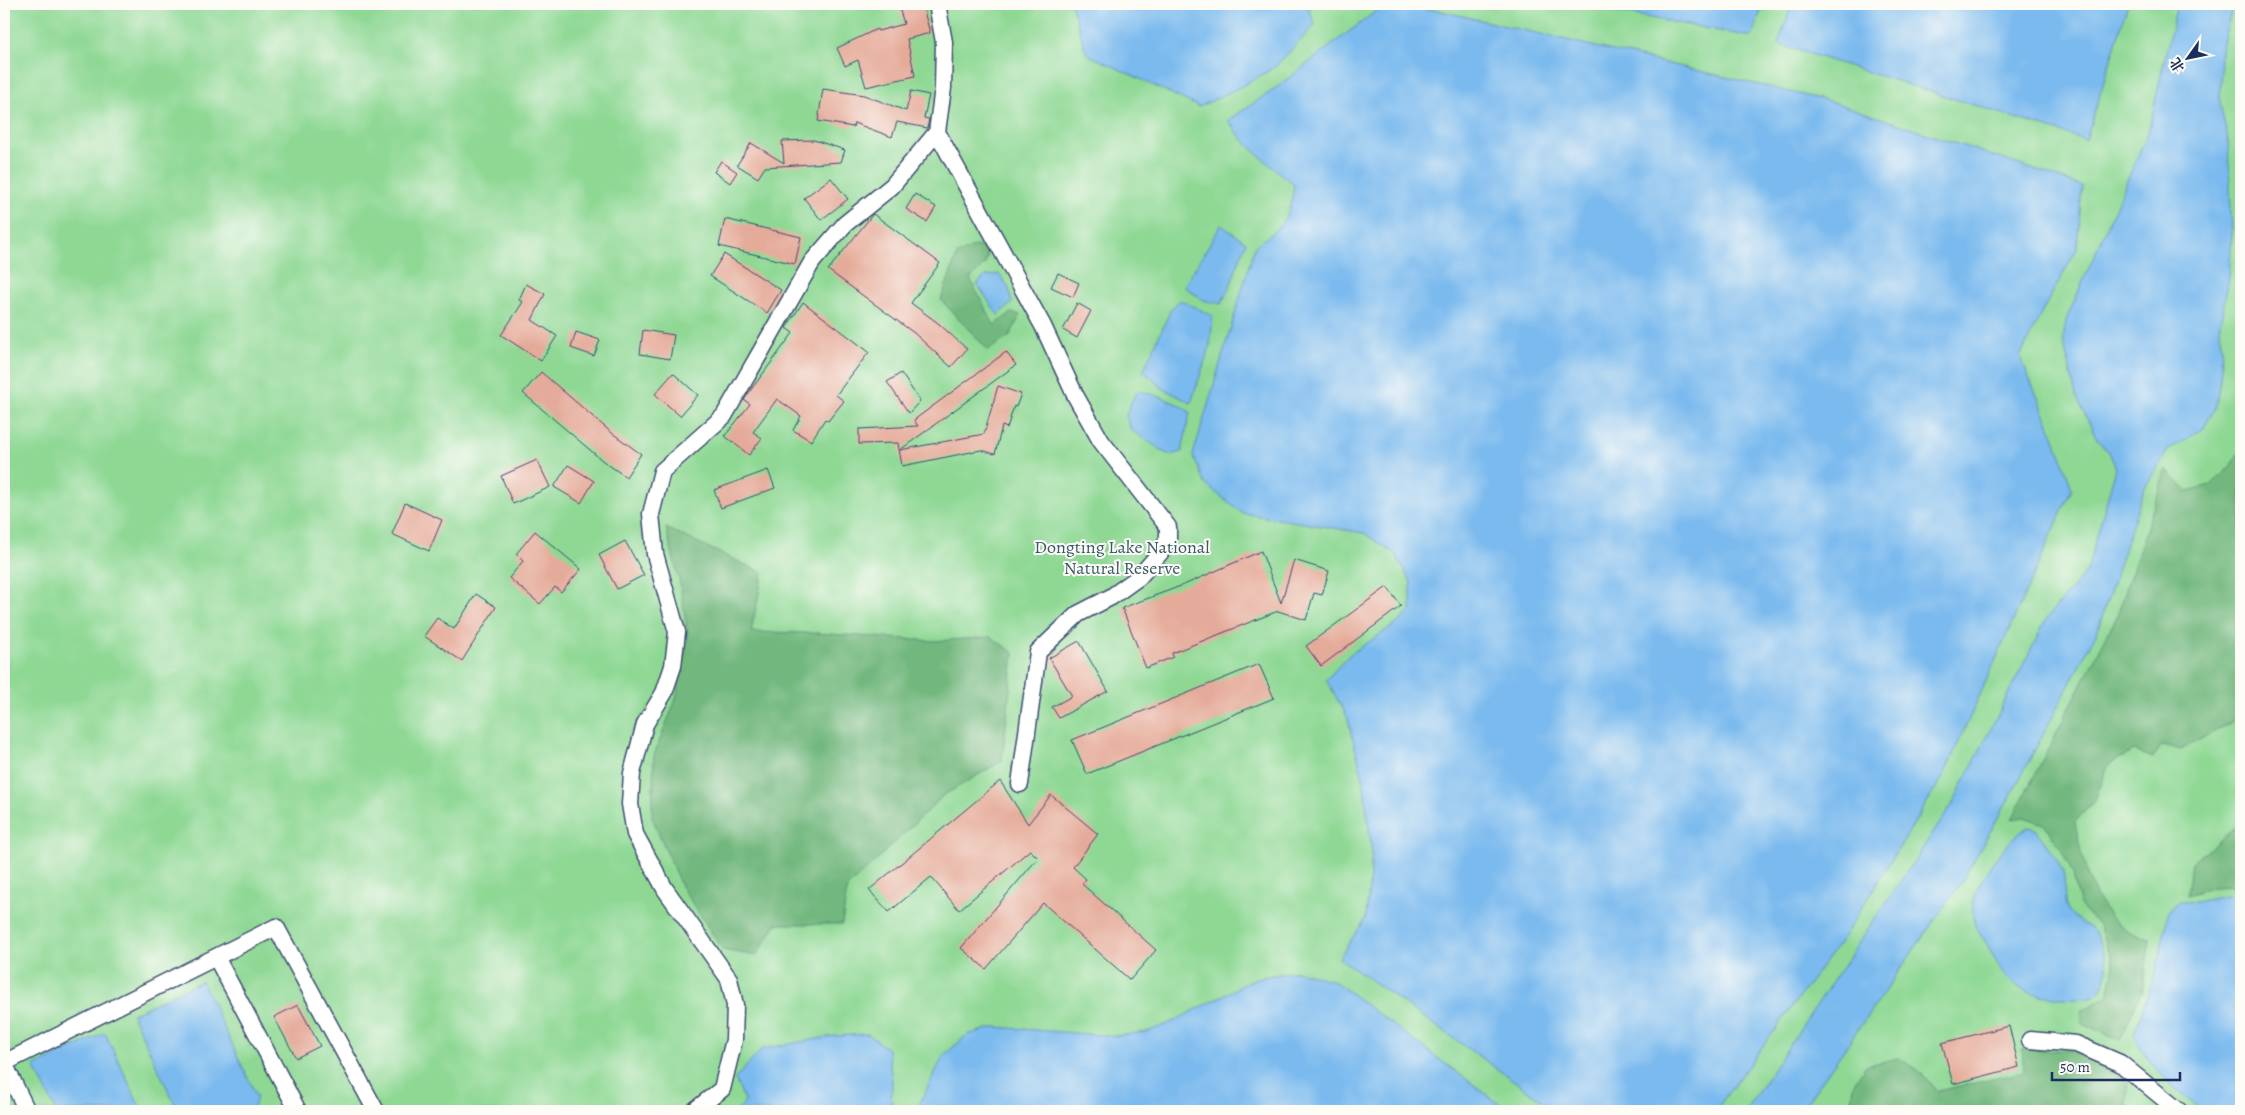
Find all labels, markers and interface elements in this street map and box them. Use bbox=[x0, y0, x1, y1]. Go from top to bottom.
north arrow bbox=[2162, 32, 2212, 82]
text: 北 bbox=[2166, 54, 2189, 76]
park label: Dongting Lake National Natural Reserve bbox=[1034, 535, 1210, 580]
scale bar bbox=[2052, 1050, 2180, 1082]
text: 50 m bbox=[2060, 1057, 2090, 1077]

